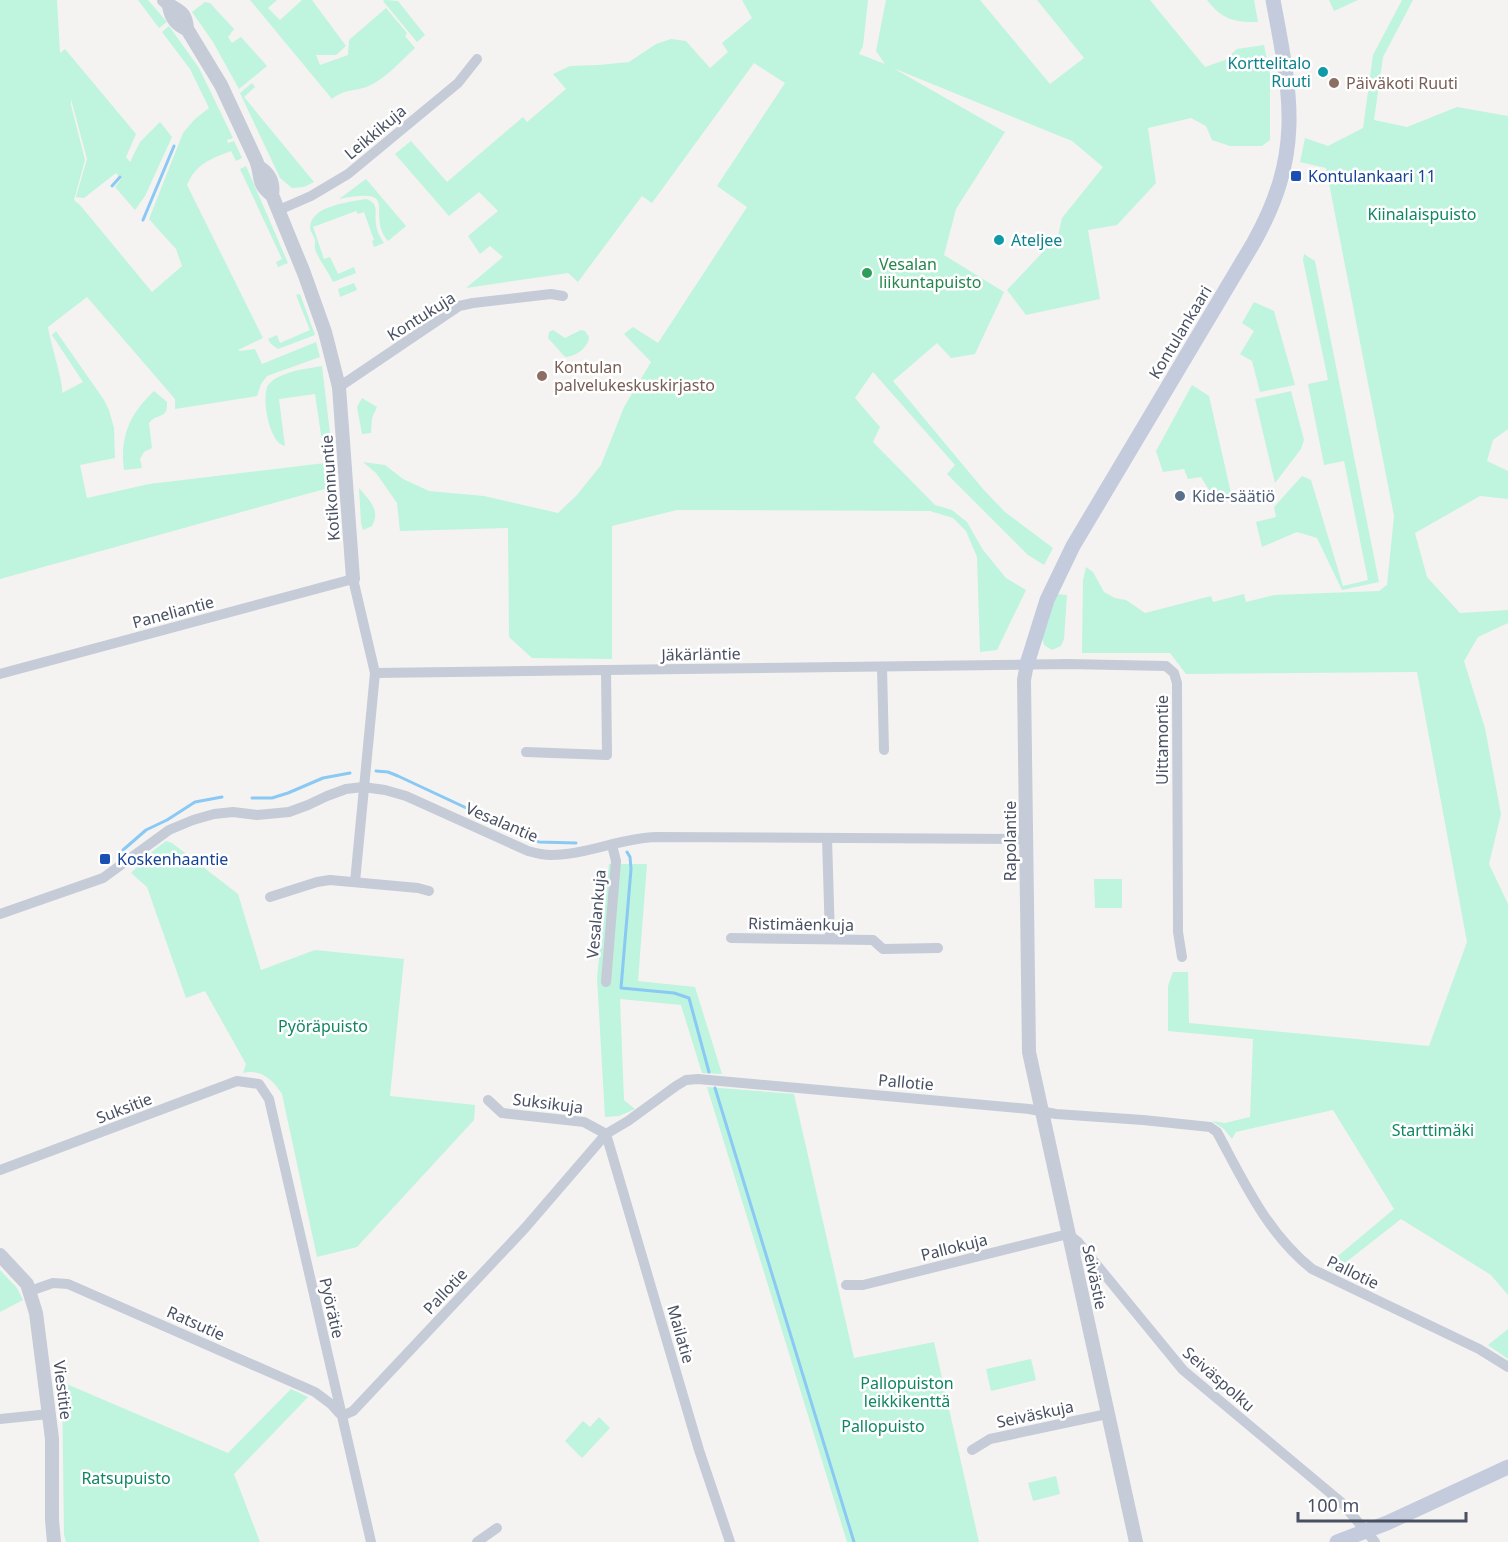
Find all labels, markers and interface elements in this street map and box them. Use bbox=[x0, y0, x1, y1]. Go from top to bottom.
place label: Korttelitalo Ruuti bbox=[1227, 52, 1311, 92]
marker: Korttelitalo Ruuti bbox=[1316, 65, 1330, 79]
place label: Päiväkoti Ruuti bbox=[1346, 72, 1458, 94]
marker: Päiväkoti Ruuti bbox=[1327, 76, 1341, 90]
street label: Leikkikuja bbox=[339, 100, 411, 164]
place label: Kontulankaari 11 bbox=[1308, 165, 1436, 187]
marker: Kontulankaari 11 bbox=[1289, 169, 1303, 183]
park label: Kiinalaispuisto bbox=[1368, 203, 1476, 225]
place label: Ateljee bbox=[1011, 229, 1062, 251]
marker: Ateljee bbox=[992, 233, 1006, 247]
place label: Vesalan liikuntapuisto bbox=[879, 253, 981, 293]
marker: Vesalan liikuntapuisto bbox=[860, 266, 874, 280]
street label: Kontulankaari bbox=[1143, 281, 1217, 383]
street label: Kontukuja bbox=[383, 286, 459, 346]
place label: Kontulan palvelukeskuskirjasto bbox=[554, 356, 715, 396]
marker: Kontulan palvelukeskuskirjasto bbox=[535, 369, 549, 383]
street label: Kotikonnuntie bbox=[315, 434, 345, 542]
place label: Kide-säätiö bbox=[1192, 485, 1275, 507]
marker: Kide-säätiö bbox=[1173, 489, 1187, 503]
street label: Paneliantie bbox=[130, 591, 216, 633]
street label: Jäkärläntie bbox=[659, 642, 741, 666]
street label: Uittamontie bbox=[1151, 695, 1173, 785]
street label: Vesalantie bbox=[462, 797, 542, 847]
street label: Rapolantie bbox=[999, 801, 1021, 881]
place label: Koskenhaantie bbox=[117, 848, 228, 870]
marker: Koskenhaantie bbox=[98, 852, 112, 866]
street label: Vesalankuja bbox=[581, 868, 611, 960]
street label: Ristimäenkuja bbox=[748, 912, 854, 936]
park label: Pyöräpuisto bbox=[278, 1015, 368, 1037]
street label: Pallotie bbox=[877, 1069, 935, 1095]
street label: Suksitie bbox=[93, 1087, 155, 1129]
street label: Suksikuja bbox=[512, 1088, 584, 1118]
park label: Starttimäki bbox=[1392, 1119, 1474, 1141]
street label: Pallokuja bbox=[918, 1228, 990, 1266]
street label: Seivästie bbox=[1077, 1243, 1113, 1311]
street label: Pallotie bbox=[1323, 1250, 1383, 1294]
street label: Pallotie bbox=[418, 1263, 472, 1319]
street label: Pyörätie bbox=[314, 1275, 350, 1341]
street label: Ratsutie bbox=[164, 1301, 228, 1345]
street label: Mailatie bbox=[662, 1302, 700, 1366]
street label: Seiväspolku bbox=[1178, 1342, 1260, 1416]
street label: Viestitie bbox=[48, 1359, 78, 1421]
park label: Pallopuiston leikkikenttä bbox=[860, 1372, 954, 1412]
street label: Seiväskuja bbox=[994, 1395, 1076, 1433]
park label: Pallopuisto bbox=[841, 1415, 925, 1437]
park label: Ratsupuisto bbox=[81, 1467, 171, 1489]
scale bar bbox=[1298, 1485, 1466, 1523]
text: 100 m bbox=[1307, 1493, 1359, 1517]

